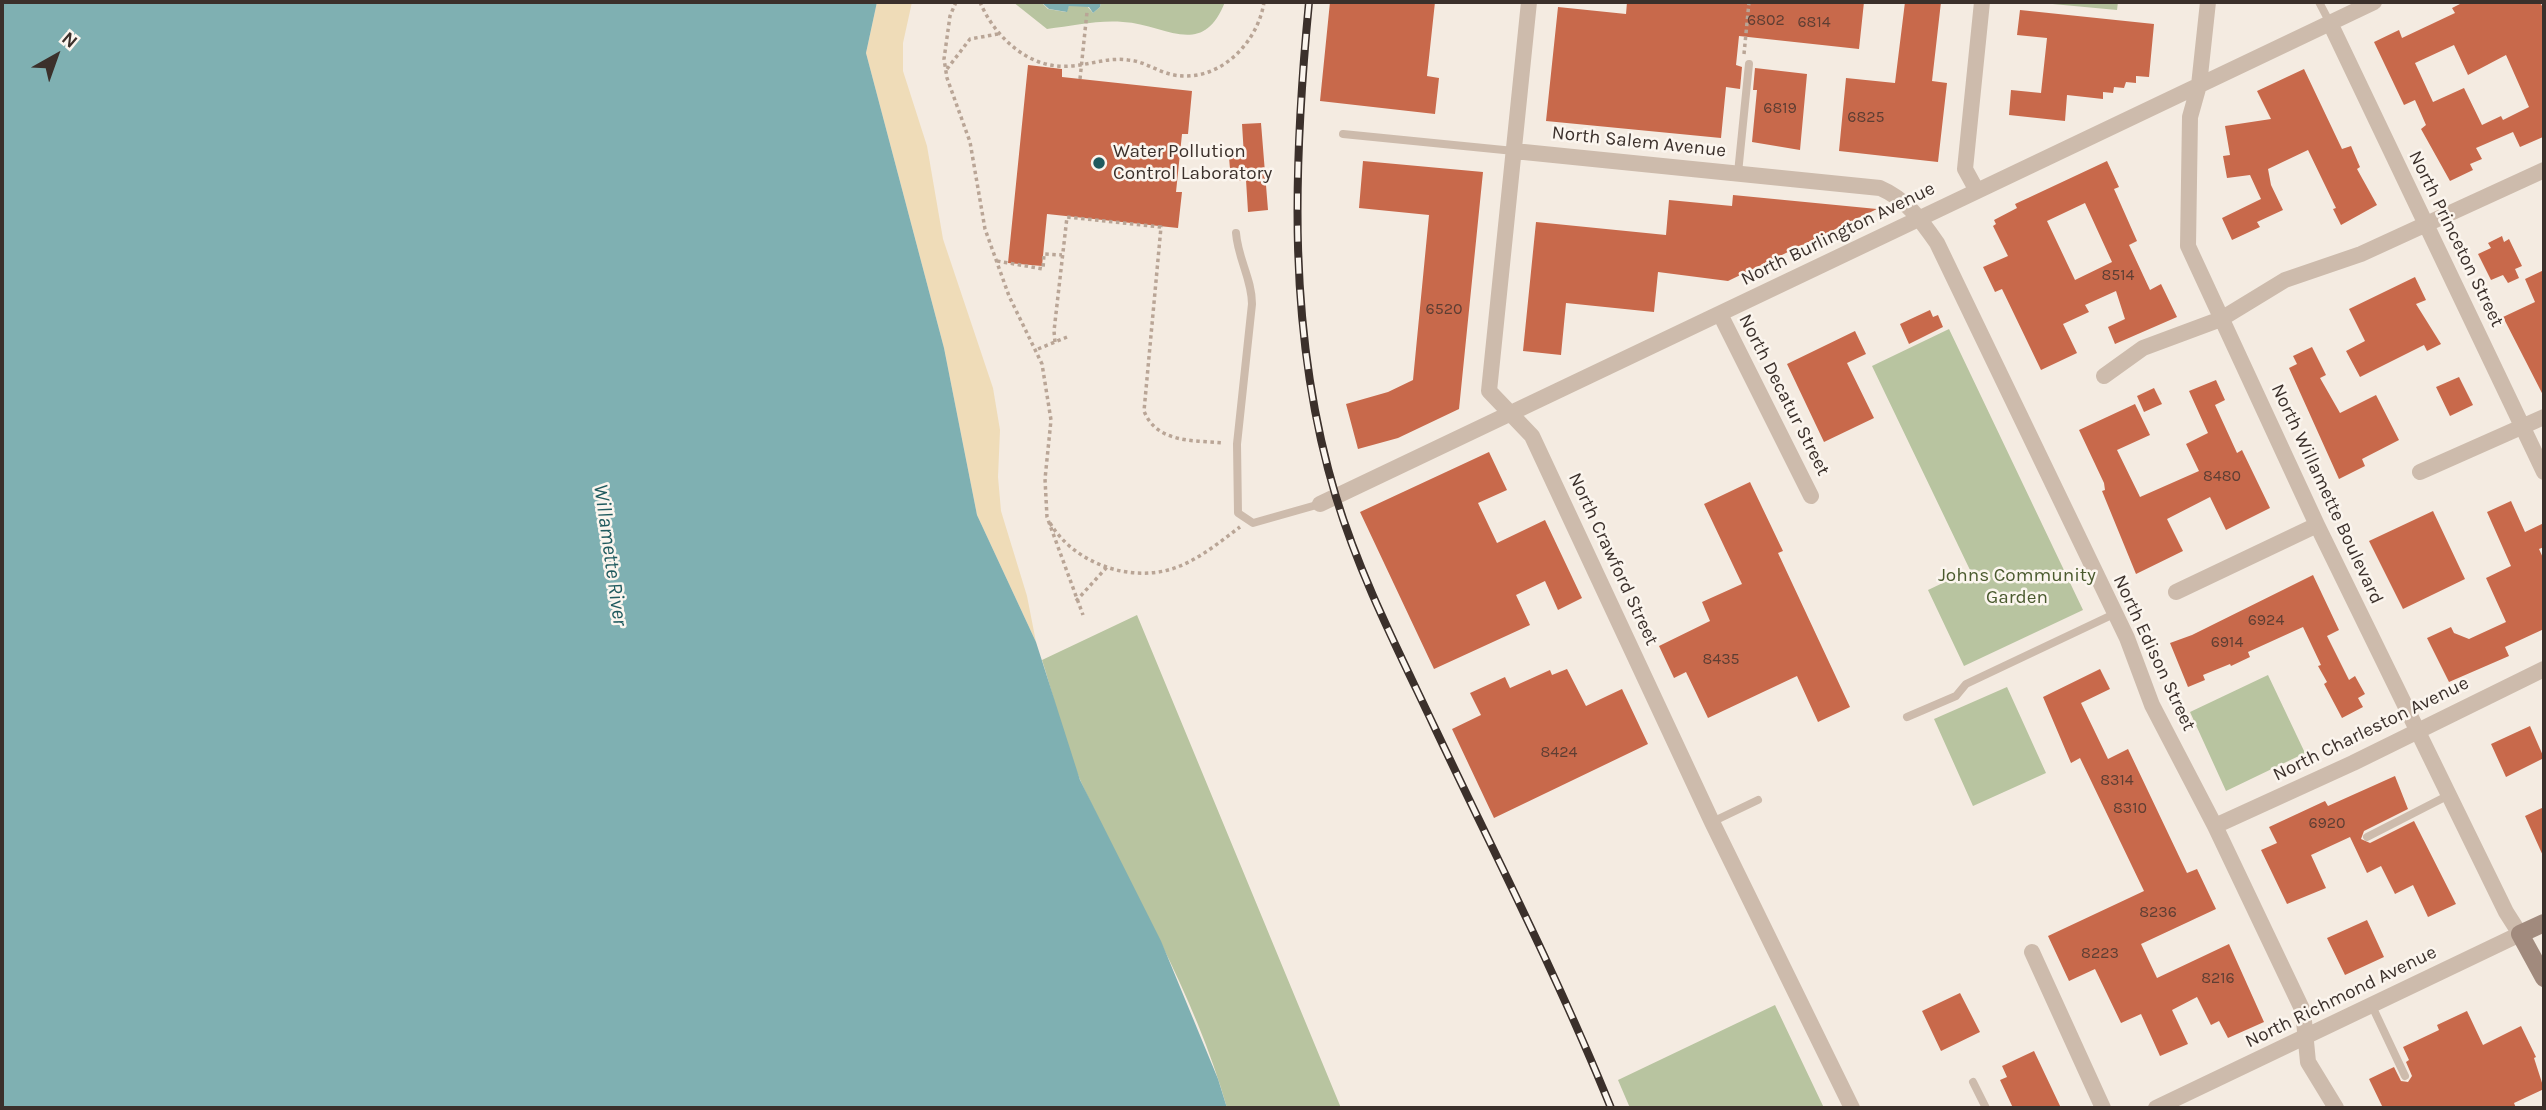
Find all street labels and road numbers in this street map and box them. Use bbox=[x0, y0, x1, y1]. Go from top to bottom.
street label: North Salem Avenue bbox=[1551, 122, 1727, 162]
street label: North Princeton Street bbox=[2403, 147, 2509, 331]
street label: North Burlington Avenue bbox=[1737, 177, 1939, 291]
street label: North Decatur Street bbox=[1733, 310, 1835, 480]
street label: North Willamette Boulevard bbox=[2266, 380, 2388, 608]
street label: North Crawford Street bbox=[1563, 469, 1663, 649]
street label: North Edison Street bbox=[2108, 571, 2200, 735]
street label: North Charleston Avenue bbox=[2269, 672, 2473, 786]
street label: North Richmond Avenue bbox=[2242, 941, 2440, 1053]

